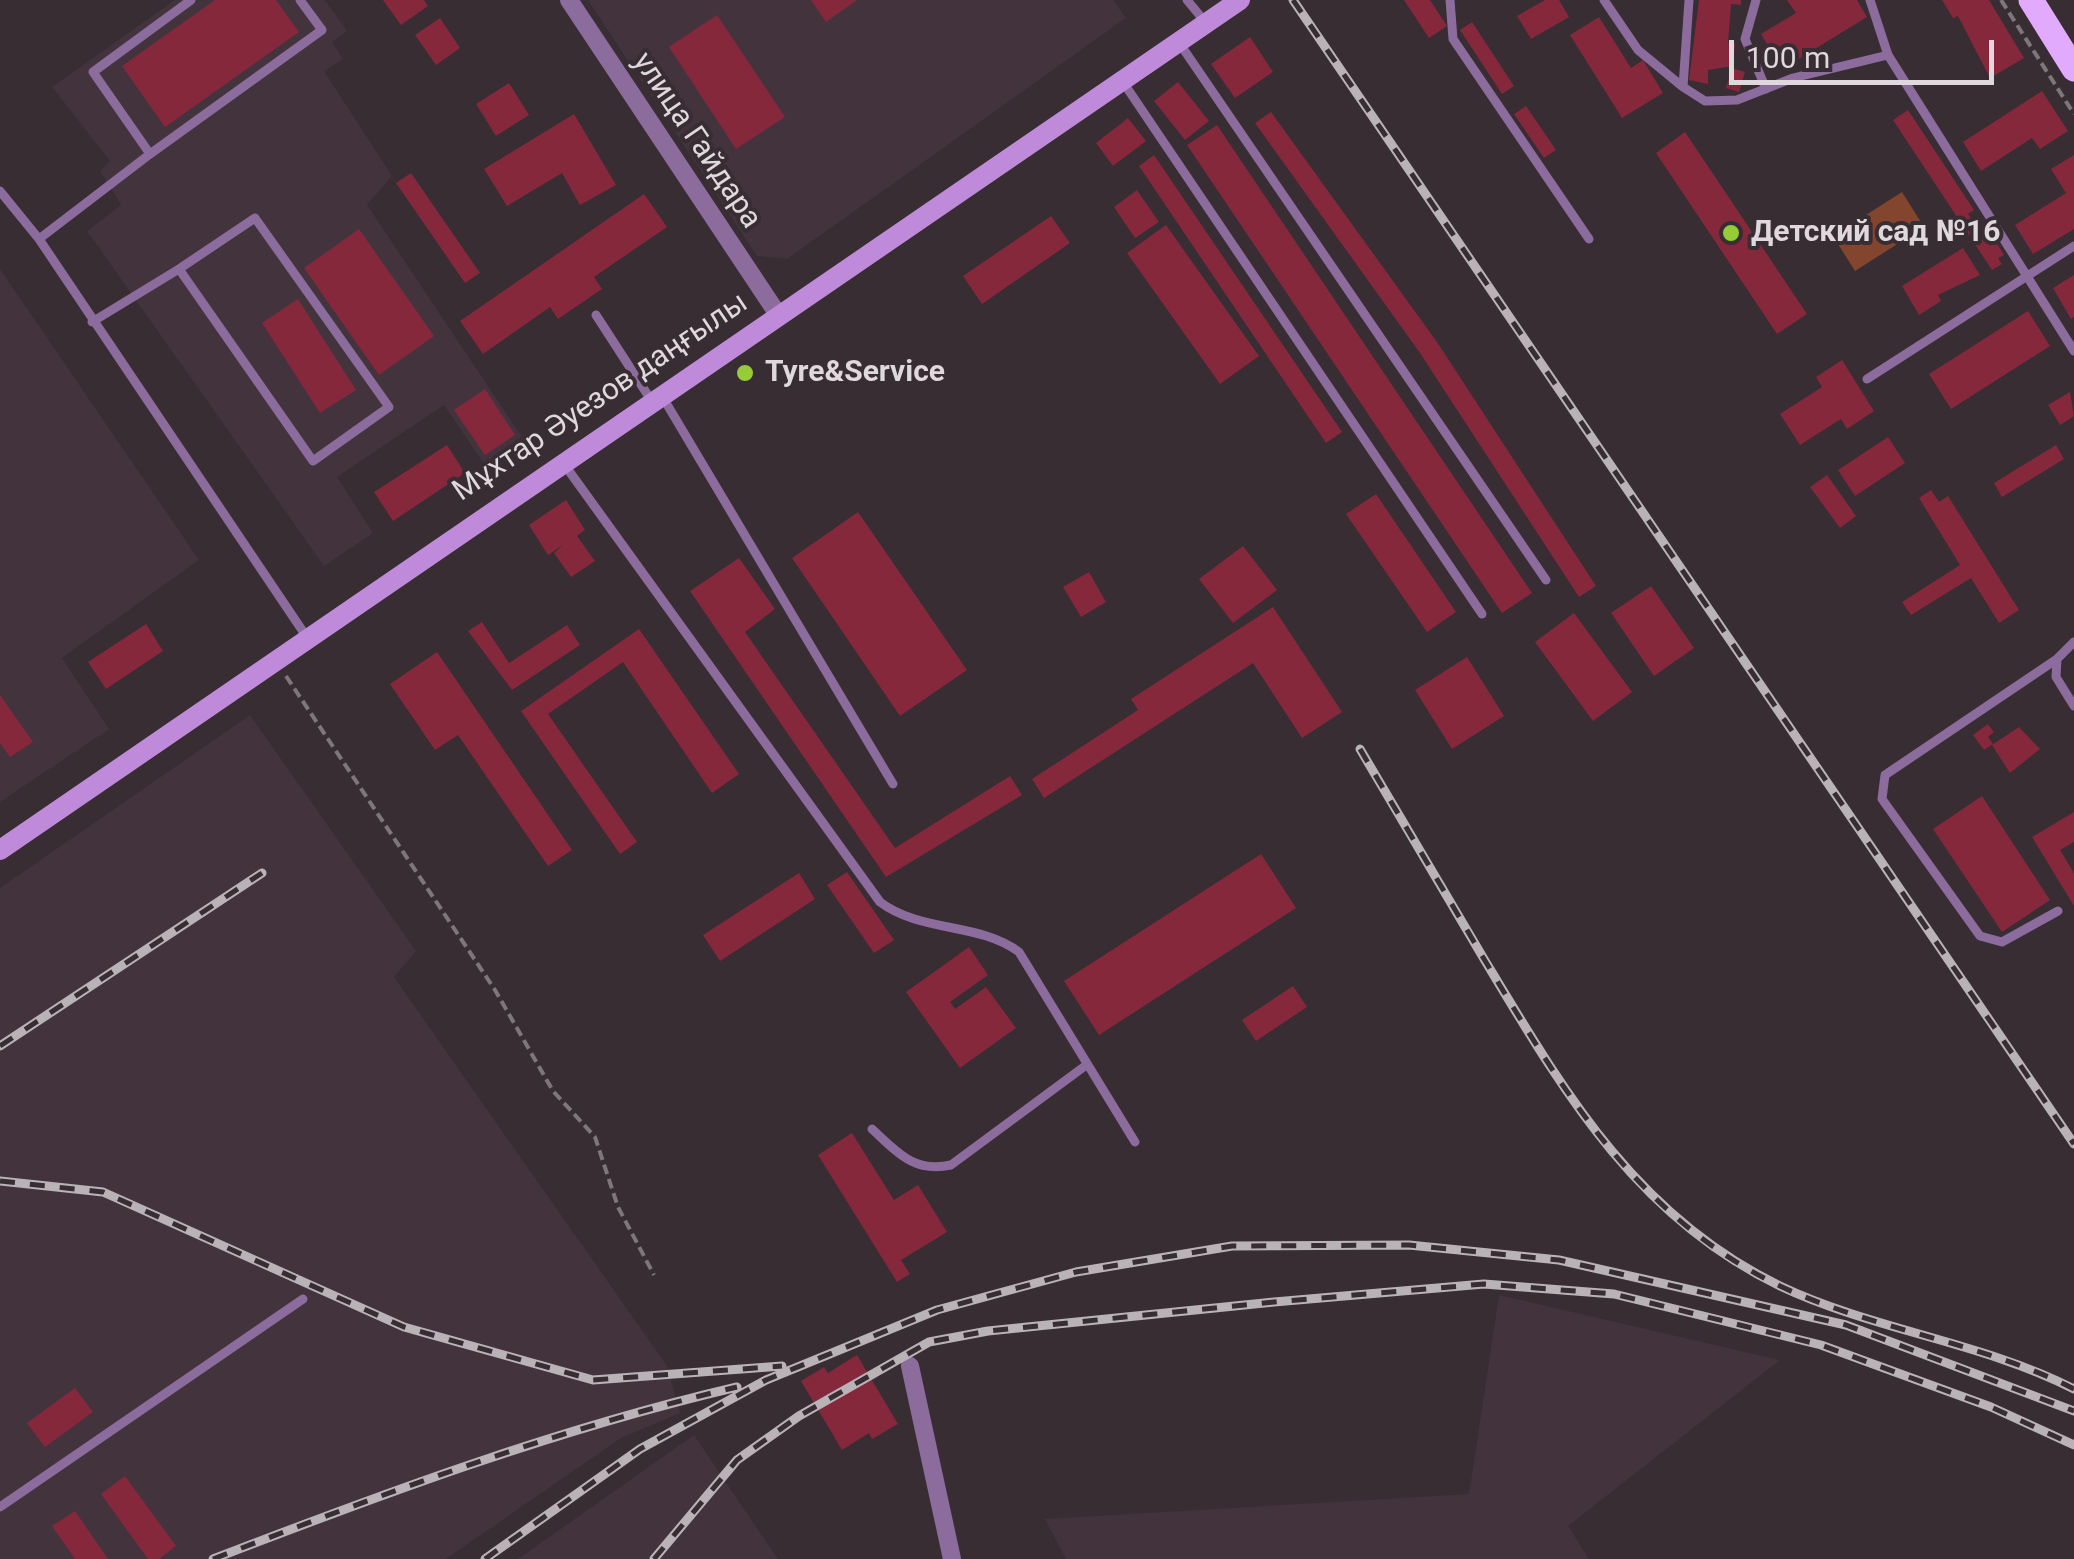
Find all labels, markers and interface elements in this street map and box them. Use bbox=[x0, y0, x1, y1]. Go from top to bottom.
scale bar bbox=[1734, 20, 1999, 82]
text: 100 m bbox=[1746, 40, 1830, 75]
street label: улица Гайдара bbox=[624, 46, 768, 236]
place label: Детский сад №16 bbox=[1751, 215, 2001, 251]
marker: Детский сад №16 bbox=[1720, 222, 1742, 244]
street label: Мұхтар Әуезов даңғылы bbox=[447, 286, 755, 510]
place label: Tyre&Service bbox=[765, 355, 945, 391]
marker: Tyre&Service bbox=[734, 362, 756, 384]

